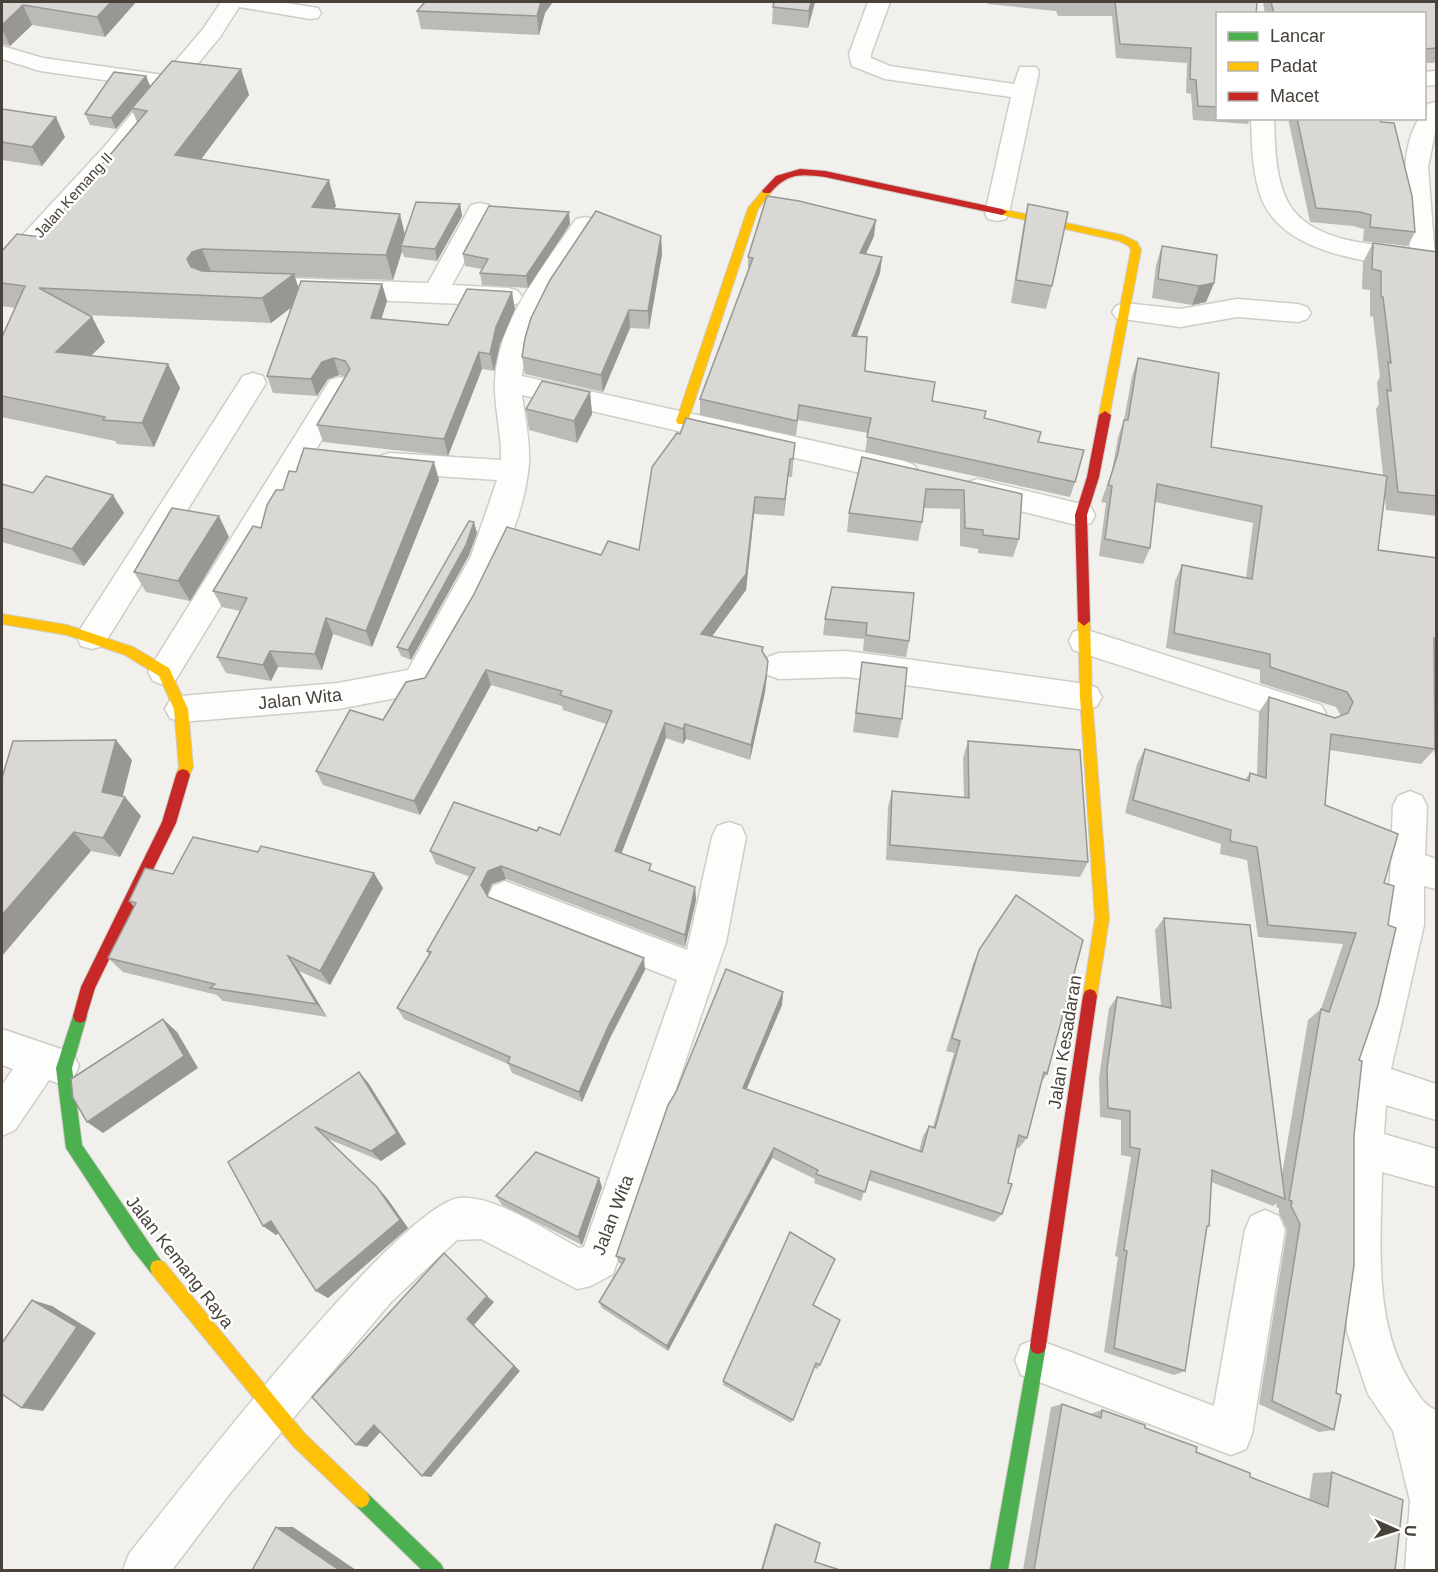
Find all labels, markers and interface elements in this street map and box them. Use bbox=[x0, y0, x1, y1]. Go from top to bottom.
legend bbox=[1216, 12, 1426, 120]
text: Lancar bbox=[1270, 26, 1325, 46]
text: Padat bbox=[1270, 56, 1317, 76]
text: Macet bbox=[1270, 86, 1319, 106]
street label: Jalan Kemang II bbox=[30, 149, 116, 241]
street label: Jalan Wita bbox=[257, 685, 344, 713]
street label: Jalan Kesadaran bbox=[1045, 974, 1085, 1110]
street label: Jalan Wita bbox=[589, 1171, 638, 1258]
street label: Jalan Kemang Raya bbox=[122, 1192, 238, 1333]
north arrow bbox=[1366, 1500, 1426, 1560]
text: U bbox=[1402, 1525, 1419, 1537]

